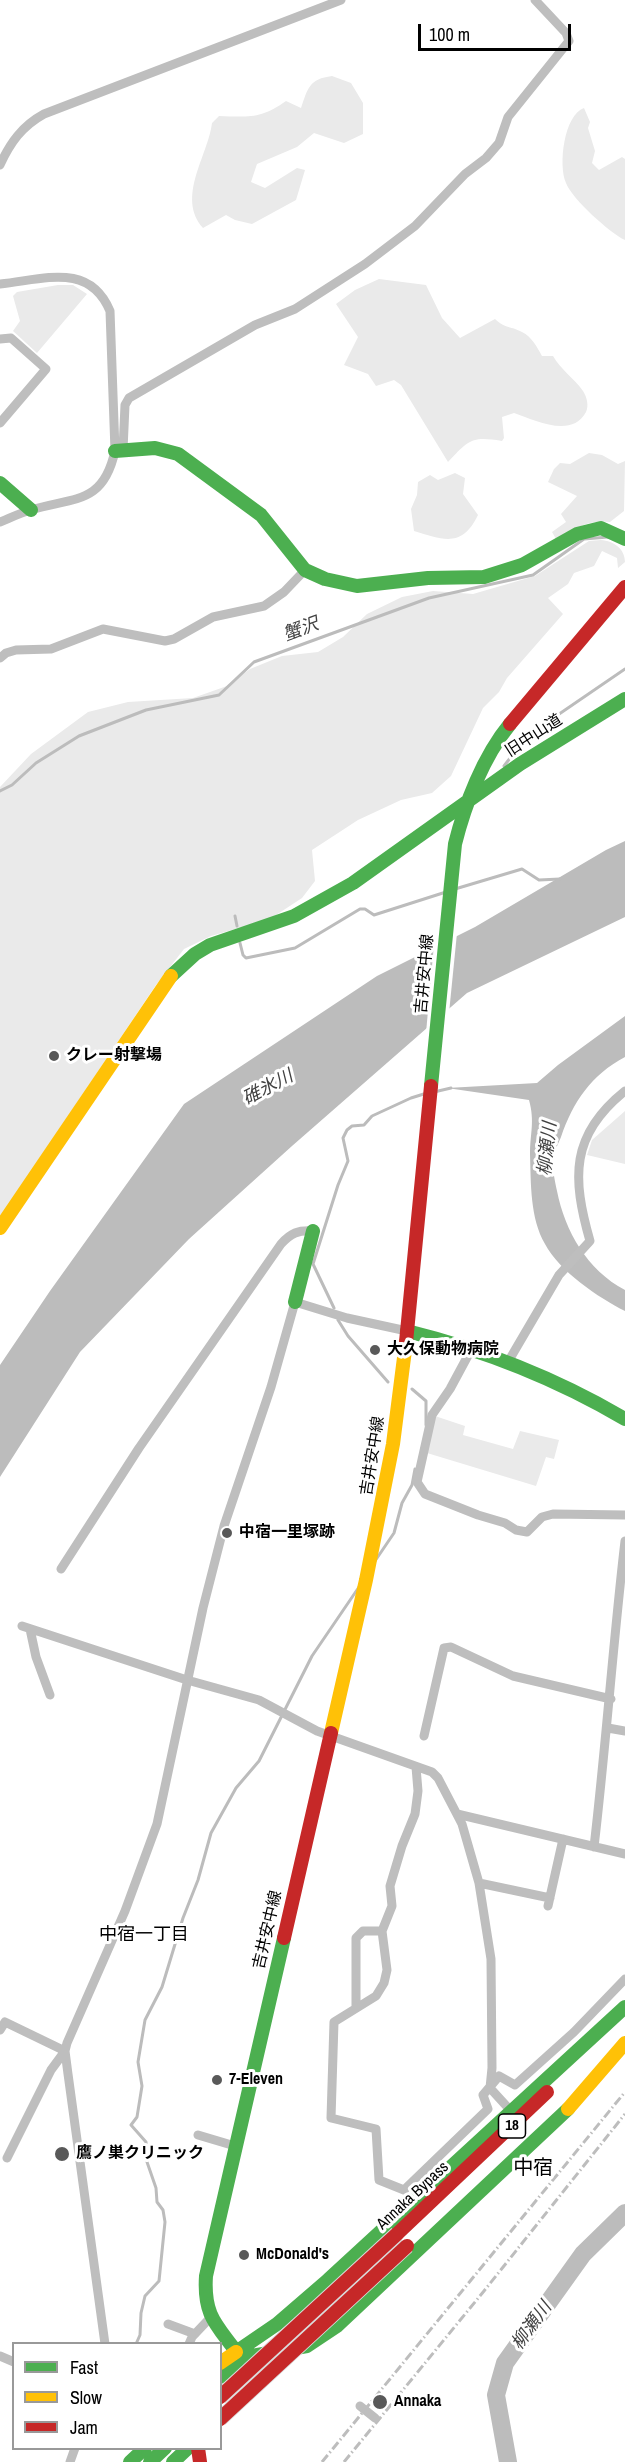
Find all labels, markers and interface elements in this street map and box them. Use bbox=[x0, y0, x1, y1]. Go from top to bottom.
scale bar bbox=[421, 12, 574, 50]
text: 100 m bbox=[429, 22, 470, 47]
water label: 蟹沢 bbox=[280, 614, 322, 646]
street label: 旧中山道 bbox=[502, 711, 566, 761]
street label: 吉井安中線 bbox=[412, 933, 438, 1015]
place label: クレー射撃場 bbox=[66, 1046, 162, 1066]
marker: クレー射撃場 bbox=[47, 1049, 61, 1063]
water label: 碓氷川 bbox=[239, 1066, 297, 1110]
water label: 柳瀬川 bbox=[534, 1121, 562, 1177]
place label: 大久保動物病院 bbox=[387, 1340, 499, 1360]
marker: 大久保動物病院 bbox=[368, 1343, 382, 1357]
street label: 吉井安中線 bbox=[357, 1415, 389, 1497]
place label: 中宿一里塚跡 bbox=[239, 1523, 335, 1543]
marker: 中宿一里塚跡 bbox=[220, 1526, 234, 1540]
street label: 吉井安中線 bbox=[250, 1889, 286, 1971]
district label: 中宿一丁目 bbox=[99, 1924, 189, 1946]
place label: 7-Eleven bbox=[229, 2070, 283, 2090]
marker: 7-Eleven bbox=[210, 2073, 224, 2087]
road number: 18 bbox=[498, 2114, 526, 2138]
place label: 鷹ノ巣クリニック bbox=[76, 2144, 204, 2164]
marker: 鷹ノ巣クリニック bbox=[53, 2145, 71, 2163]
district label: 中宿 bbox=[513, 2157, 553, 2181]
street label: Annaka Bypass bbox=[373, 2158, 453, 2234]
place label: McDonald's bbox=[256, 2245, 329, 2265]
marker: McDonald's bbox=[237, 2248, 251, 2262]
water label: 柳瀬川 bbox=[507, 2298, 557, 2354]
legend bbox=[12, 2342, 222, 2450]
text: Fast bbox=[70, 2355, 98, 2380]
text: Slow bbox=[70, 2385, 102, 2410]
place label: Annaka bbox=[394, 2392, 441, 2412]
marker: Annaka bbox=[371, 2393, 389, 2411]
text: Jam bbox=[70, 2415, 98, 2440]

